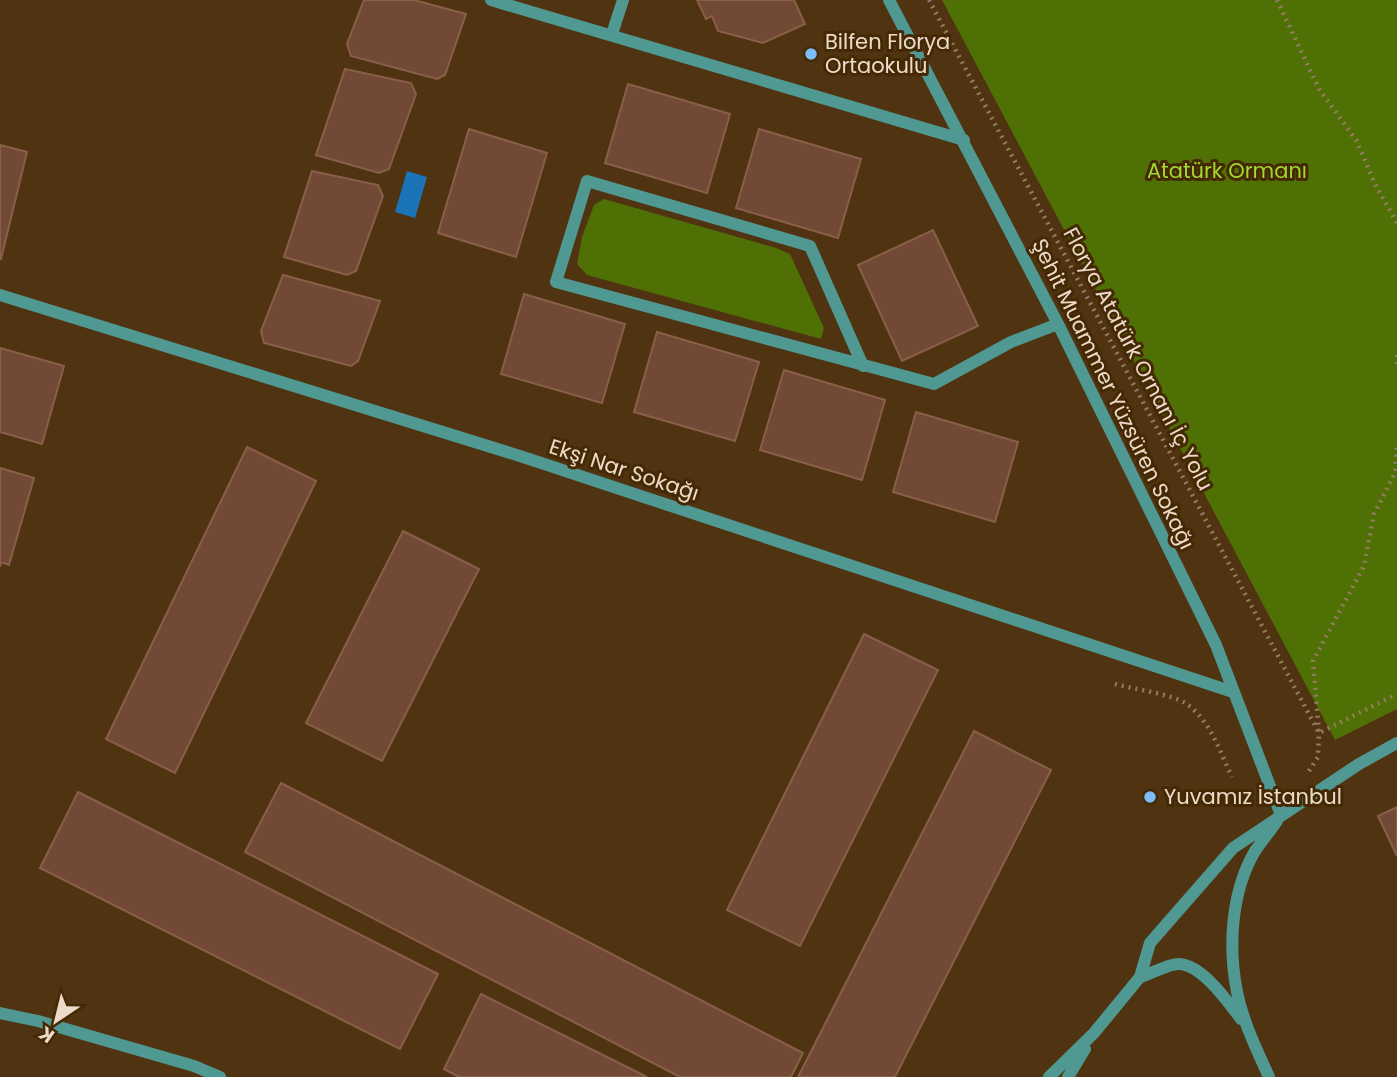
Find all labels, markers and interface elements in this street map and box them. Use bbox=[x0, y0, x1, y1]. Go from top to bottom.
place label: Bilfen Florya Ortaokulu bbox=[825, 27, 950, 80]
marker: Bilfen Florya Ortaokulu bbox=[803, 46, 819, 62]
park label: Atatürk Ormanı bbox=[1147, 156, 1307, 185]
street label: Florya Atatürk Ornanı İç Yolu bbox=[1057, 222, 1220, 495]
street label: Şehit Muammer Yüzsüren Sokağı bbox=[1025, 234, 1202, 554]
street label: Ekşi Nar Sokağı bbox=[546, 432, 703, 507]
place label: Yuvamız İstanbul bbox=[1164, 782, 1342, 811]
marker: Yuvamız İstanbul bbox=[1142, 789, 1158, 805]
north arrow bbox=[21, 986, 91, 1056]
text: K bbox=[33, 1020, 60, 1049]

